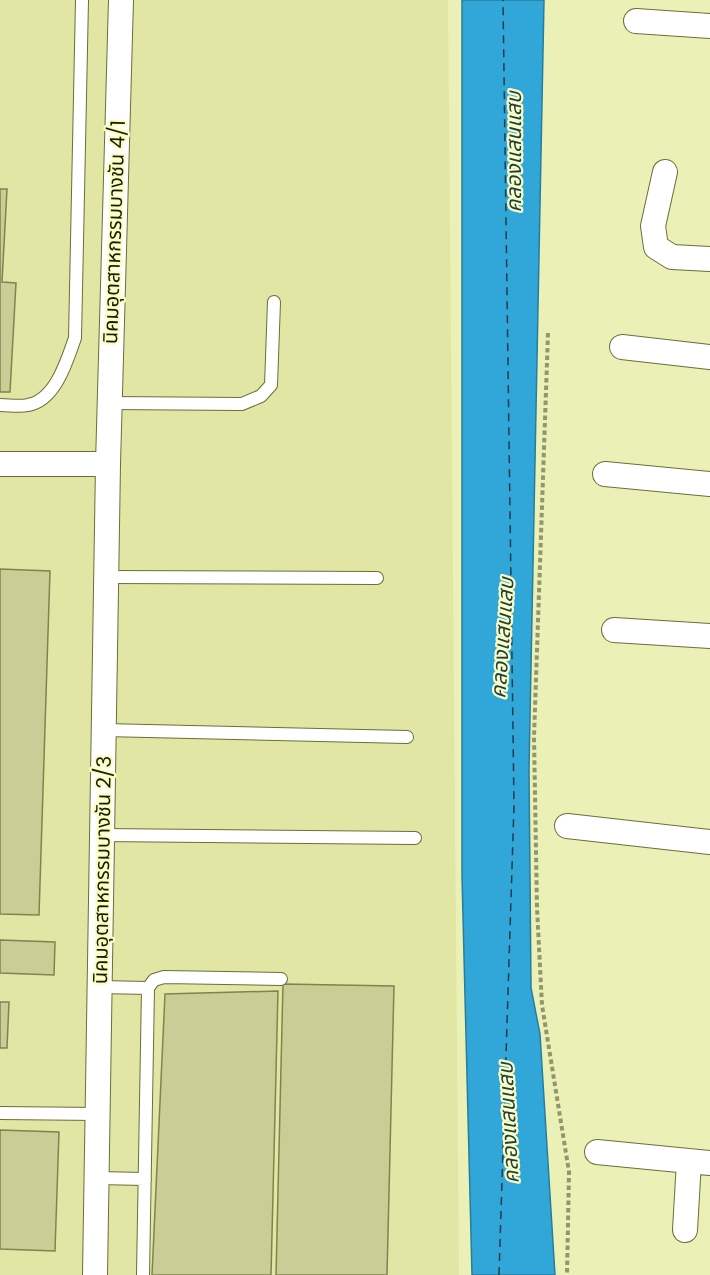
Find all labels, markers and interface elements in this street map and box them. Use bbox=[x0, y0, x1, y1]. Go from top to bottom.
water label: คลองแสนแสบ bbox=[499, 90, 528, 213]
street label: นิคมอุตสาหกรรมบางชัน 4/1 bbox=[96, 119, 132, 345]
water label: คลองแสนแสบ bbox=[483, 575, 521, 699]
street label: นิคมอุตสาหกรรมบางชัน 2/3 bbox=[86, 756, 118, 984]
water label: คลองแสนแสบ bbox=[490, 1060, 526, 1184]

